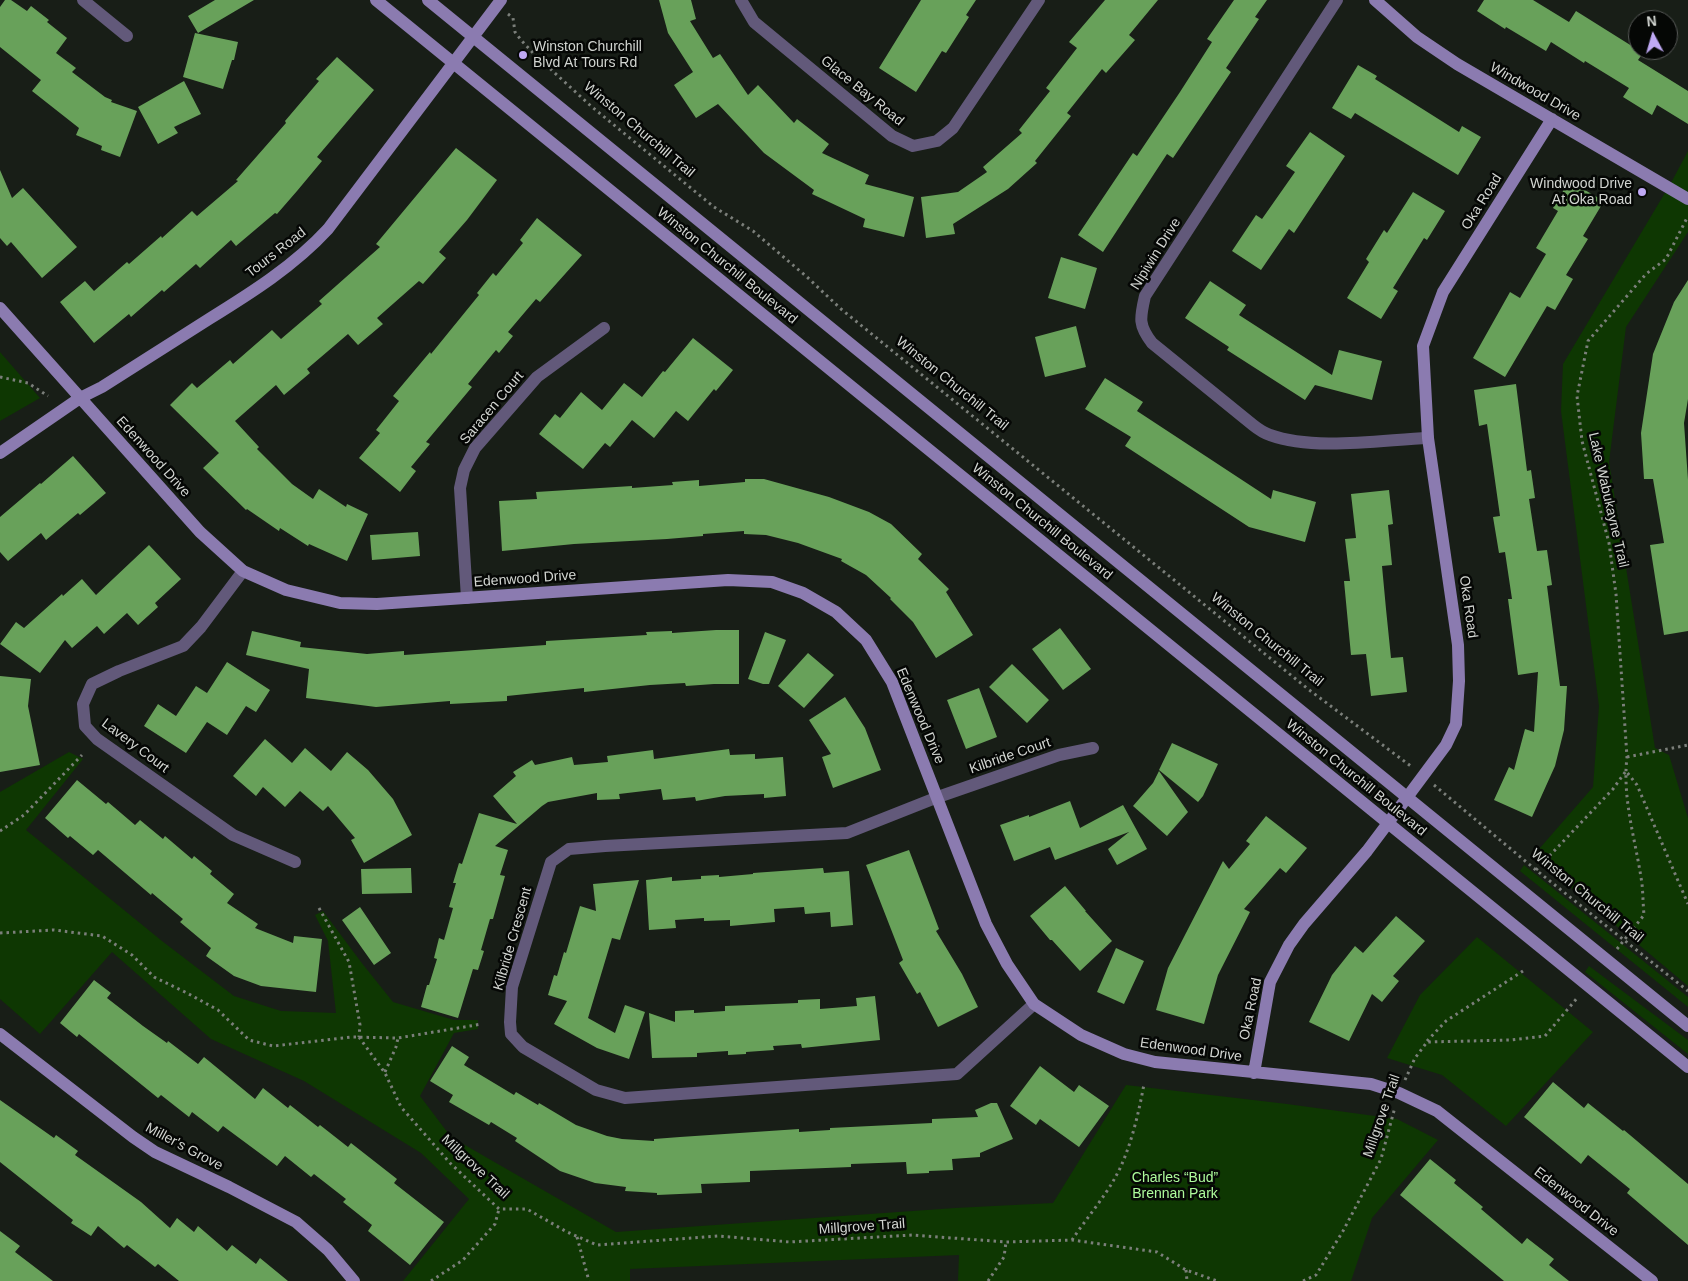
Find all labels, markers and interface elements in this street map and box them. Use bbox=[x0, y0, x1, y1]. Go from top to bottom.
north arrow bbox=[1628, 10, 1678, 60]
text: N bbox=[1646, 13, 1657, 30]
place label: Winston Churchill Blvd At Tours Rd bbox=[533, 39, 642, 72]
marker: Winston Churchill Blvd At Tours Rd bbox=[517, 49, 529, 61]
street label: Glace Bay Road bbox=[817, 52, 907, 130]
street label: Windwood Drive bbox=[1487, 59, 1583, 125]
street label: Winston Churchill Trail bbox=[580, 79, 698, 181]
street label: Oka Road bbox=[1458, 171, 1506, 233]
place label: Windwood Drive At Oka Road bbox=[1530, 176, 1632, 208]
marker: Windwood Drive At Oka Road bbox=[1636, 186, 1648, 198]
street label: Winston Churchill Boulevard bbox=[653, 204, 801, 328]
street label: Nipiwin Drive bbox=[1127, 215, 1185, 293]
street label: Tours Road bbox=[243, 224, 309, 282]
street label: Winston Churchill Trail bbox=[893, 334, 1011, 434]
street label: Saracen Court bbox=[457, 368, 527, 448]
street label: Edenwood Drive bbox=[112, 413, 194, 501]
street label: Lake Wabukayne Trail bbox=[1584, 431, 1632, 569]
street label: Winston Churchill Boulevard bbox=[968, 460, 1116, 584]
street label: Edenwood Drive bbox=[473, 567, 577, 591]
street label: Oka Road bbox=[1455, 575, 1481, 639]
street label: Winston Churchill Trail bbox=[1208, 590, 1326, 690]
street label: Edenwood Drive bbox=[892, 665, 948, 767]
street label: Lavery Court bbox=[98, 715, 172, 777]
street label: Winston Churchill Boulevard bbox=[1282, 716, 1430, 840]
street label: Kilbride Court bbox=[967, 734, 1053, 778]
street label: Winston Churchill Trail bbox=[1528, 846, 1646, 946]
street label: Kilbride Crescent bbox=[490, 885, 536, 993]
street label: Oka Road bbox=[1236, 976, 1266, 1042]
street label: Edenwood Drive bbox=[1139, 1035, 1243, 1065]
street label: Millgrove Trail bbox=[1360, 1072, 1404, 1160]
street label: Miller's Grove bbox=[142, 1120, 226, 1174]
street label: Millgrove Trail bbox=[438, 1131, 512, 1203]
street label: Edenwood Drive bbox=[1530, 1164, 1622, 1240]
park label: Charles “Bud” Brennan Park bbox=[1132, 1170, 1218, 1202]
street label: Millgrove Trail bbox=[818, 1216, 906, 1238]

